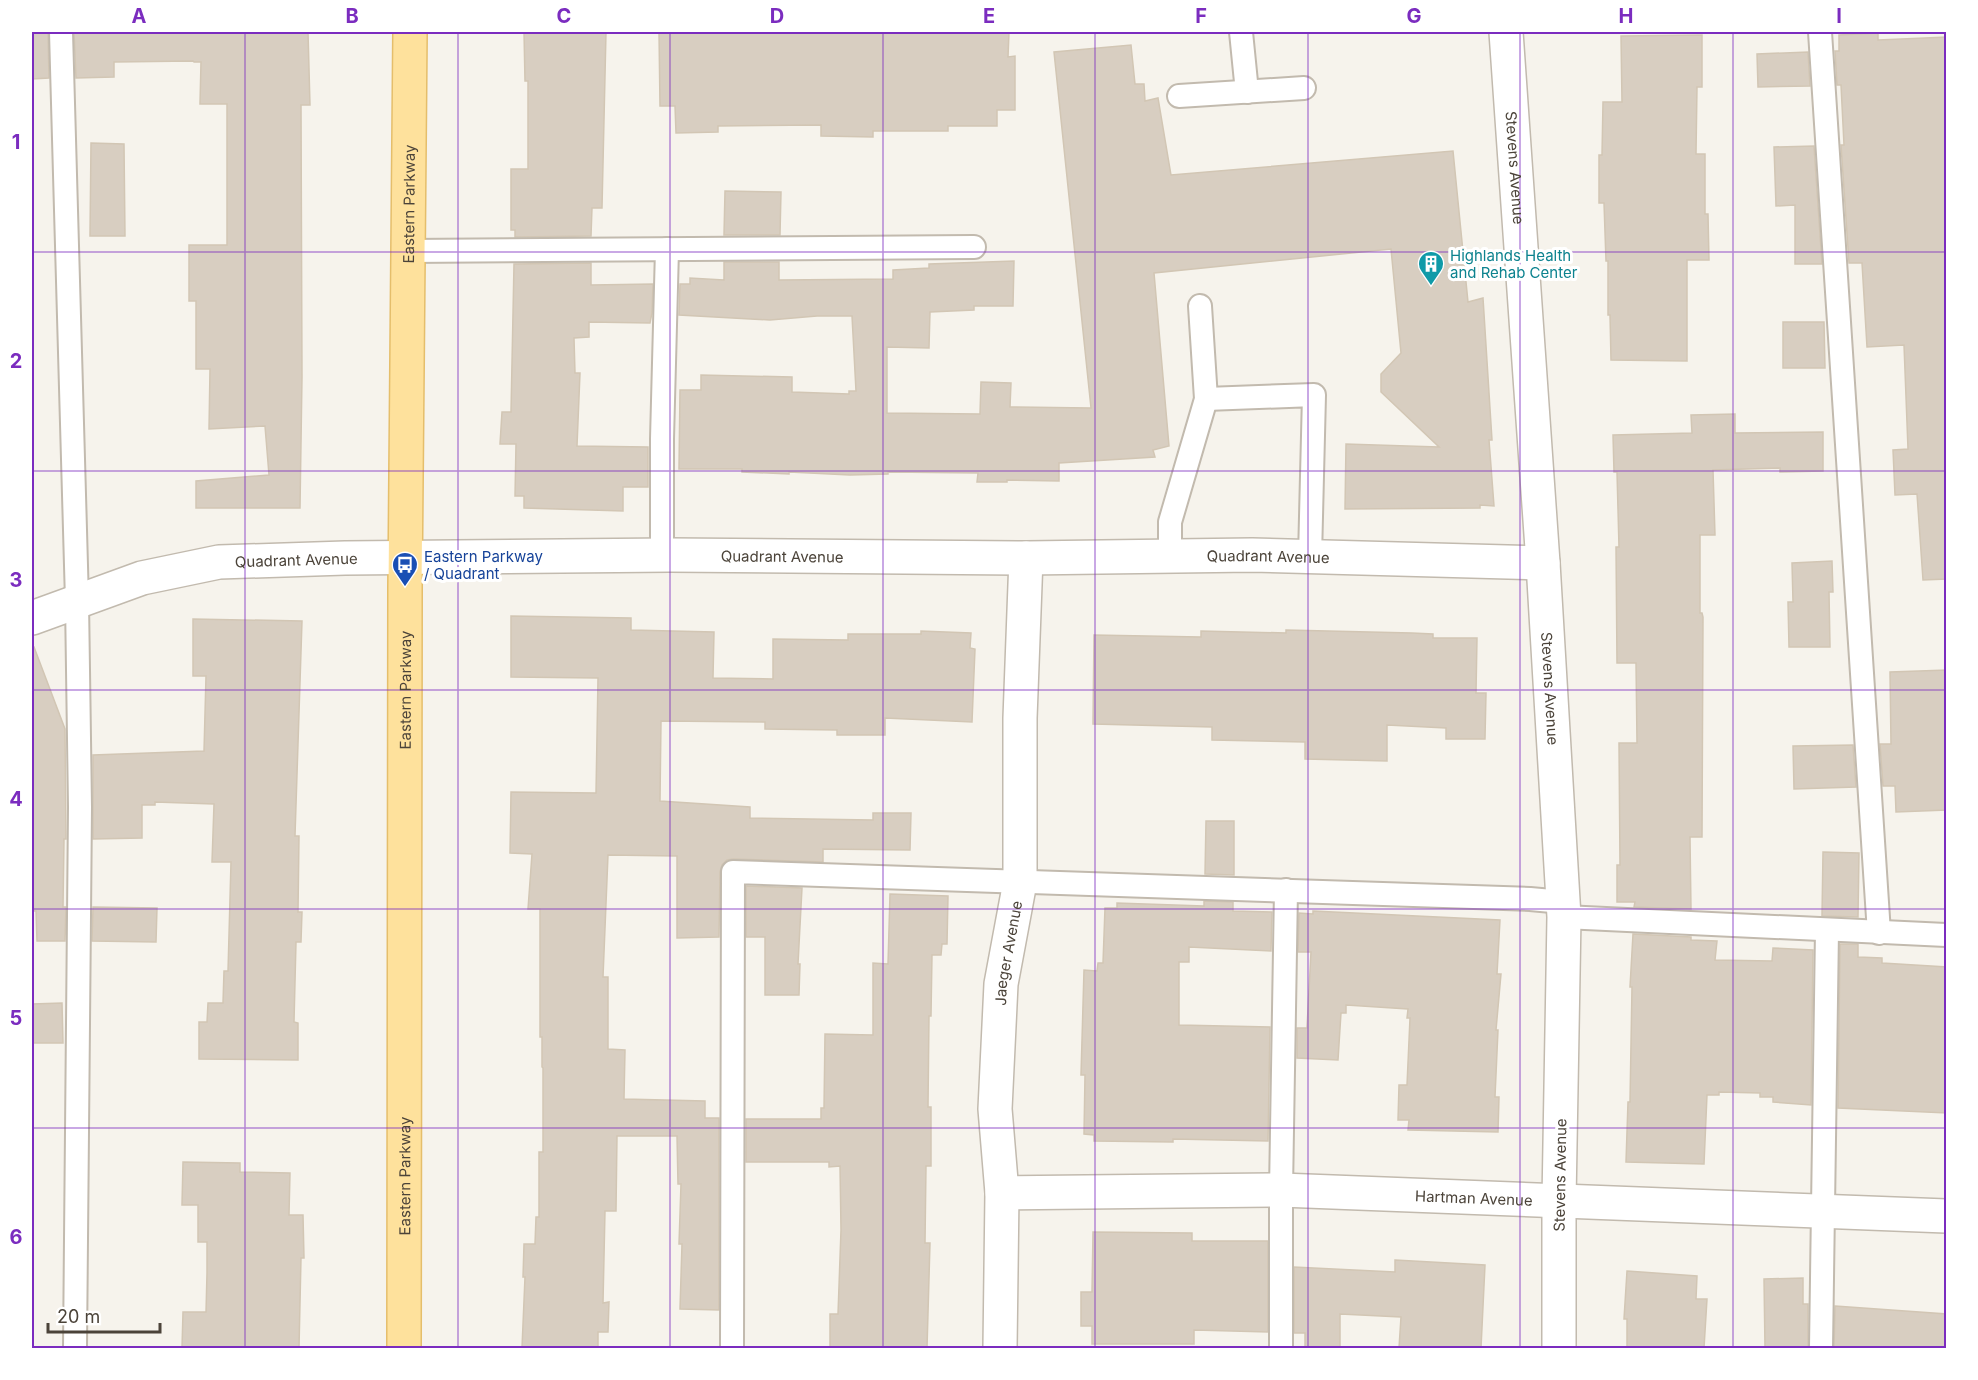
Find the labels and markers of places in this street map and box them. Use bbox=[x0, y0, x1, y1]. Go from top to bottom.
place label: Highlands Health and Rehab Center bbox=[1450, 246, 1578, 282]
building icon: Highlands Health and Rehab Center bbox=[1416, 249, 1446, 287]
place label: Eastern Parkway / Quadrant bbox=[424, 547, 543, 583]
bus stop icon: Eastern Parkway / Quadrant bbox=[390, 550, 420, 588]

